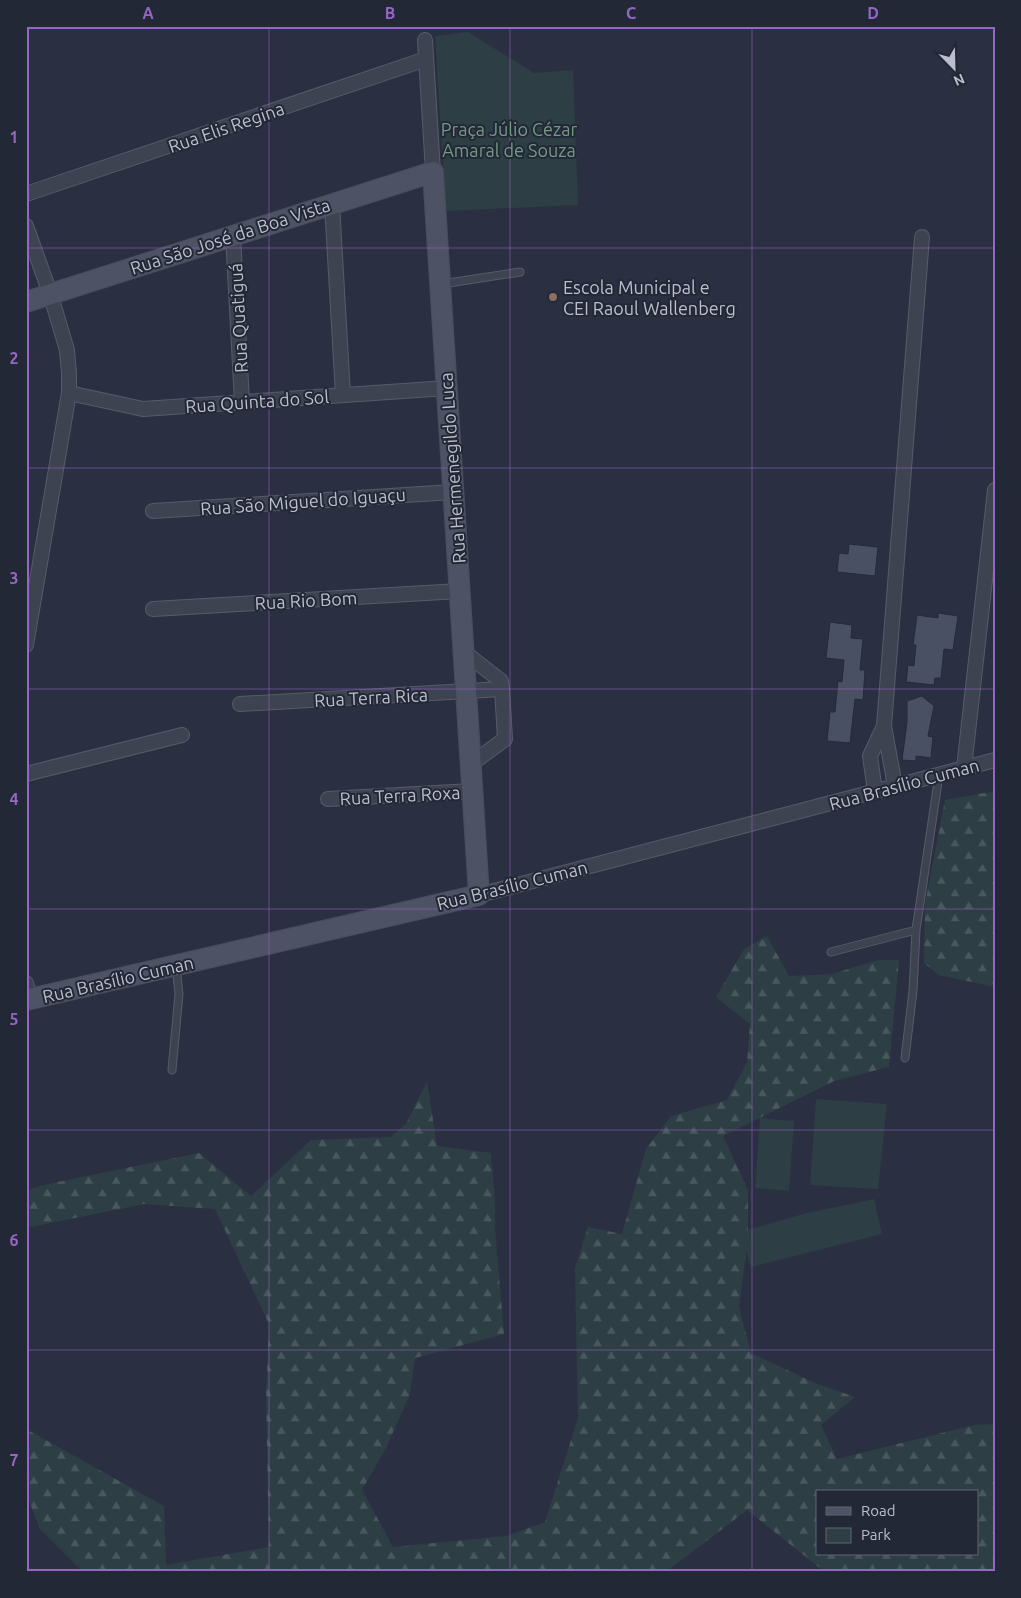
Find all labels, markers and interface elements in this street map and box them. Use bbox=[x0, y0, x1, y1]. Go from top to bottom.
text: A bbox=[142, 4, 154, 22]
text: B bbox=[385, 4, 395, 22]
text: C bbox=[626, 4, 636, 22]
text: D bbox=[867, 4, 879, 22]
north arrow bbox=[928, 42, 978, 92]
text: N bbox=[951, 71, 967, 89]
street label: Rua Elis Regina bbox=[165, 98, 287, 156]
park label: Praça Júlio Cézar Amaral de Souza bbox=[441, 119, 578, 160]
text: 1 bbox=[9, 128, 19, 146]
street label: Rua São José da Boa Vista bbox=[127, 194, 333, 278]
street label: Rua Quatiguá bbox=[225, 263, 252, 373]
place label: Escola Municipal e CEI Raoul Wallenberg bbox=[563, 277, 736, 318]
marker: Escola Municipal e CEI Raoul Wallenberg bbox=[547, 291, 559, 303]
text: 2 bbox=[9, 349, 19, 367]
street label: Rua Hermenegildo Luca bbox=[435, 372, 469, 564]
street label: Rua Quinta do Sol bbox=[184, 386, 330, 417]
street label: Rua São Miguel do Iguaçu bbox=[200, 484, 406, 518]
text: 3 bbox=[9, 569, 19, 587]
street label: Rua Rio Bom bbox=[254, 587, 358, 613]
street label: Rua Terra Rica bbox=[313, 684, 429, 710]
street label: Rua Brasílio Cuman bbox=[827, 754, 981, 814]
street label: Rua Terra Roxa bbox=[339, 782, 461, 808]
text: 4 bbox=[9, 790, 19, 808]
street label: Rua Brasílio Cuman bbox=[435, 857, 589, 913]
street label: Rua Brasílio Cuman bbox=[40, 952, 196, 1006]
text: 5 bbox=[9, 1010, 19, 1028]
text: 6 bbox=[9, 1231, 19, 1249]
text: 7 bbox=[9, 1451, 19, 1469]
legend bbox=[816, 1490, 978, 1556]
text: Road bbox=[861, 1502, 896, 1519]
text: Park bbox=[861, 1526, 891, 1543]

